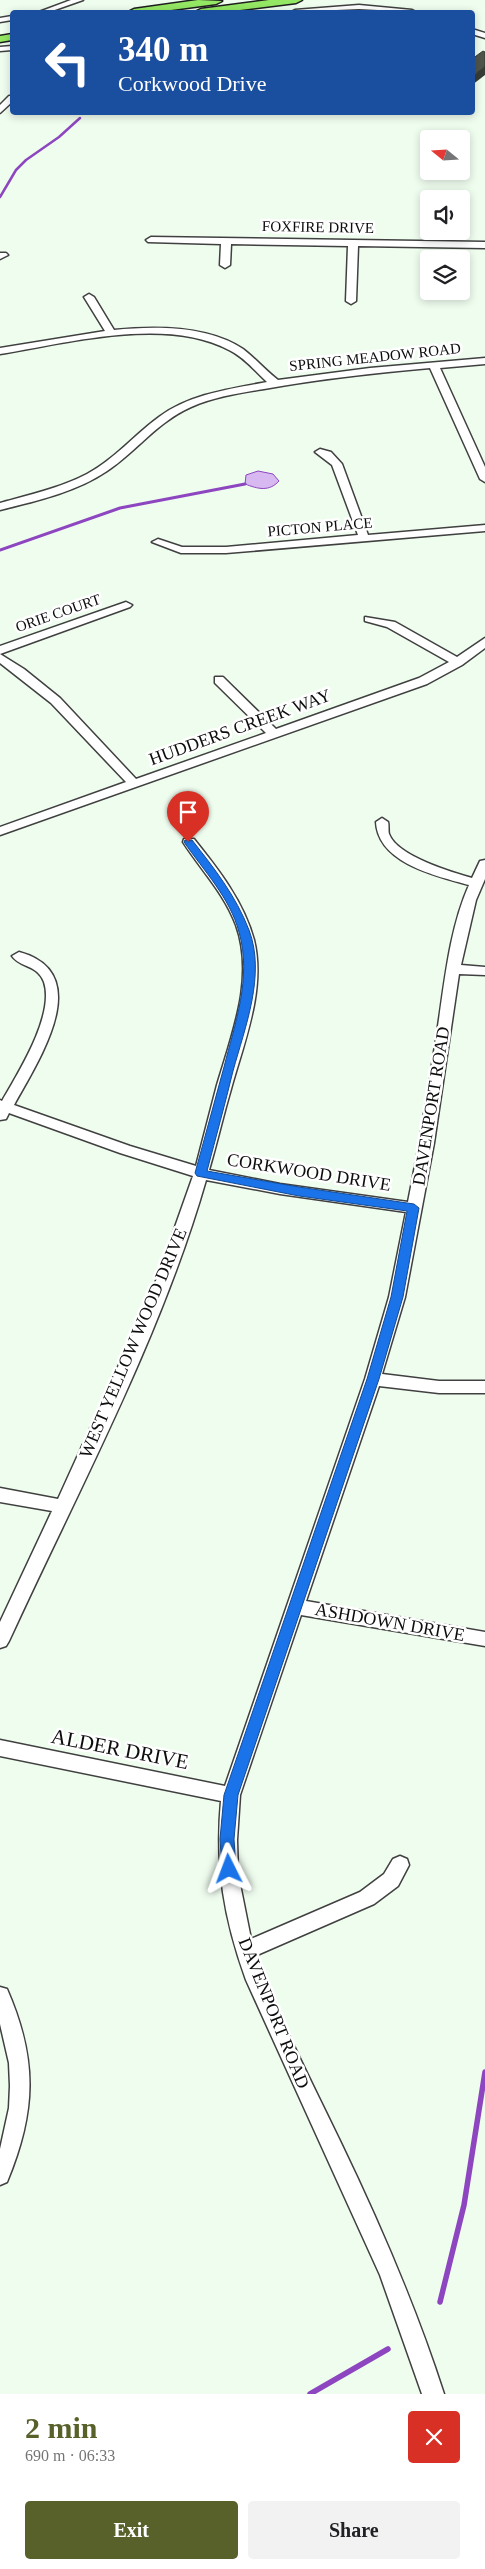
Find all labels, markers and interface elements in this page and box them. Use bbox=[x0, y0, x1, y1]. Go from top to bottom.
icon: left bbox=[35, 30, 100, 95]
text: 340 m bbox=[118, 30, 208, 69]
text: Corkwood Drive bbox=[118, 71, 266, 96]
north arrow bbox=[420, 130, 470, 180]
map controls bbox=[420, 130, 470, 300]
button: sound bbox=[420, 190, 470, 240]
street label: FOXFIRE DRIVE bbox=[262, 218, 374, 236]
button: layers bbox=[420, 250, 470, 300]
street label: SPRING MEADOW ROAD bbox=[289, 340, 462, 374]
street label: PICTON PLACE bbox=[267, 514, 373, 540]
street label: ORIE COURT bbox=[13, 591, 103, 635]
street label: HUDDERS CREEK WAY bbox=[146, 685, 334, 769]
pin bbox=[167, 791, 209, 842]
icon: arrive bbox=[174, 798, 202, 826]
street label: DAVENPORT ROAD bbox=[409, 1025, 453, 1187]
street label: CORKWOOD DRIVE bbox=[226, 1149, 392, 1195]
street label: WEST YELLOW WOOD DRIVE bbox=[75, 1225, 191, 1461]
street label: ASHDOWN DRIVE bbox=[314, 1599, 466, 1645]
street label: ALDER DRIVE bbox=[49, 1724, 191, 1774]
position arrow bbox=[202, 1842, 254, 1894]
street label: DAVENPORT ROAD bbox=[235, 1935, 313, 2091]
text: 2 min bbox=[25, 2411, 98, 2444]
button: close bbox=[408, 2411, 460, 2463]
text: 690 m · 06:33 bbox=[25, 2447, 115, 2464]
button: Exit bbox=[25, 2501, 238, 2559]
button: Share bbox=[248, 2501, 460, 2559]

